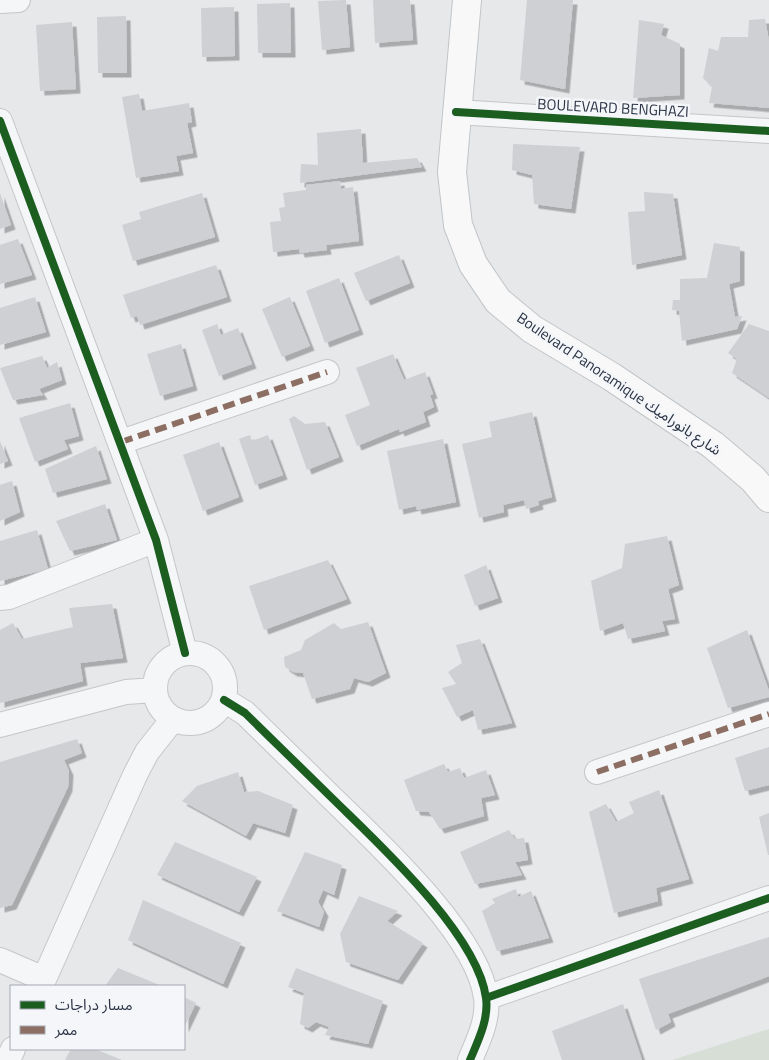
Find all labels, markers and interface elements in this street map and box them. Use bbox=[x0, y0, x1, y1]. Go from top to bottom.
street label: BOULEVARD BENGHAZI bbox=[537, 92, 689, 123]
street label: Boulevard Panoramique شارع بانوراميك bbox=[512, 306, 726, 462]
legend bbox=[10, 985, 185, 1050]
text: مسار دراجات bbox=[55, 993, 133, 1016]
text: ممر bbox=[54, 1018, 78, 1041]

